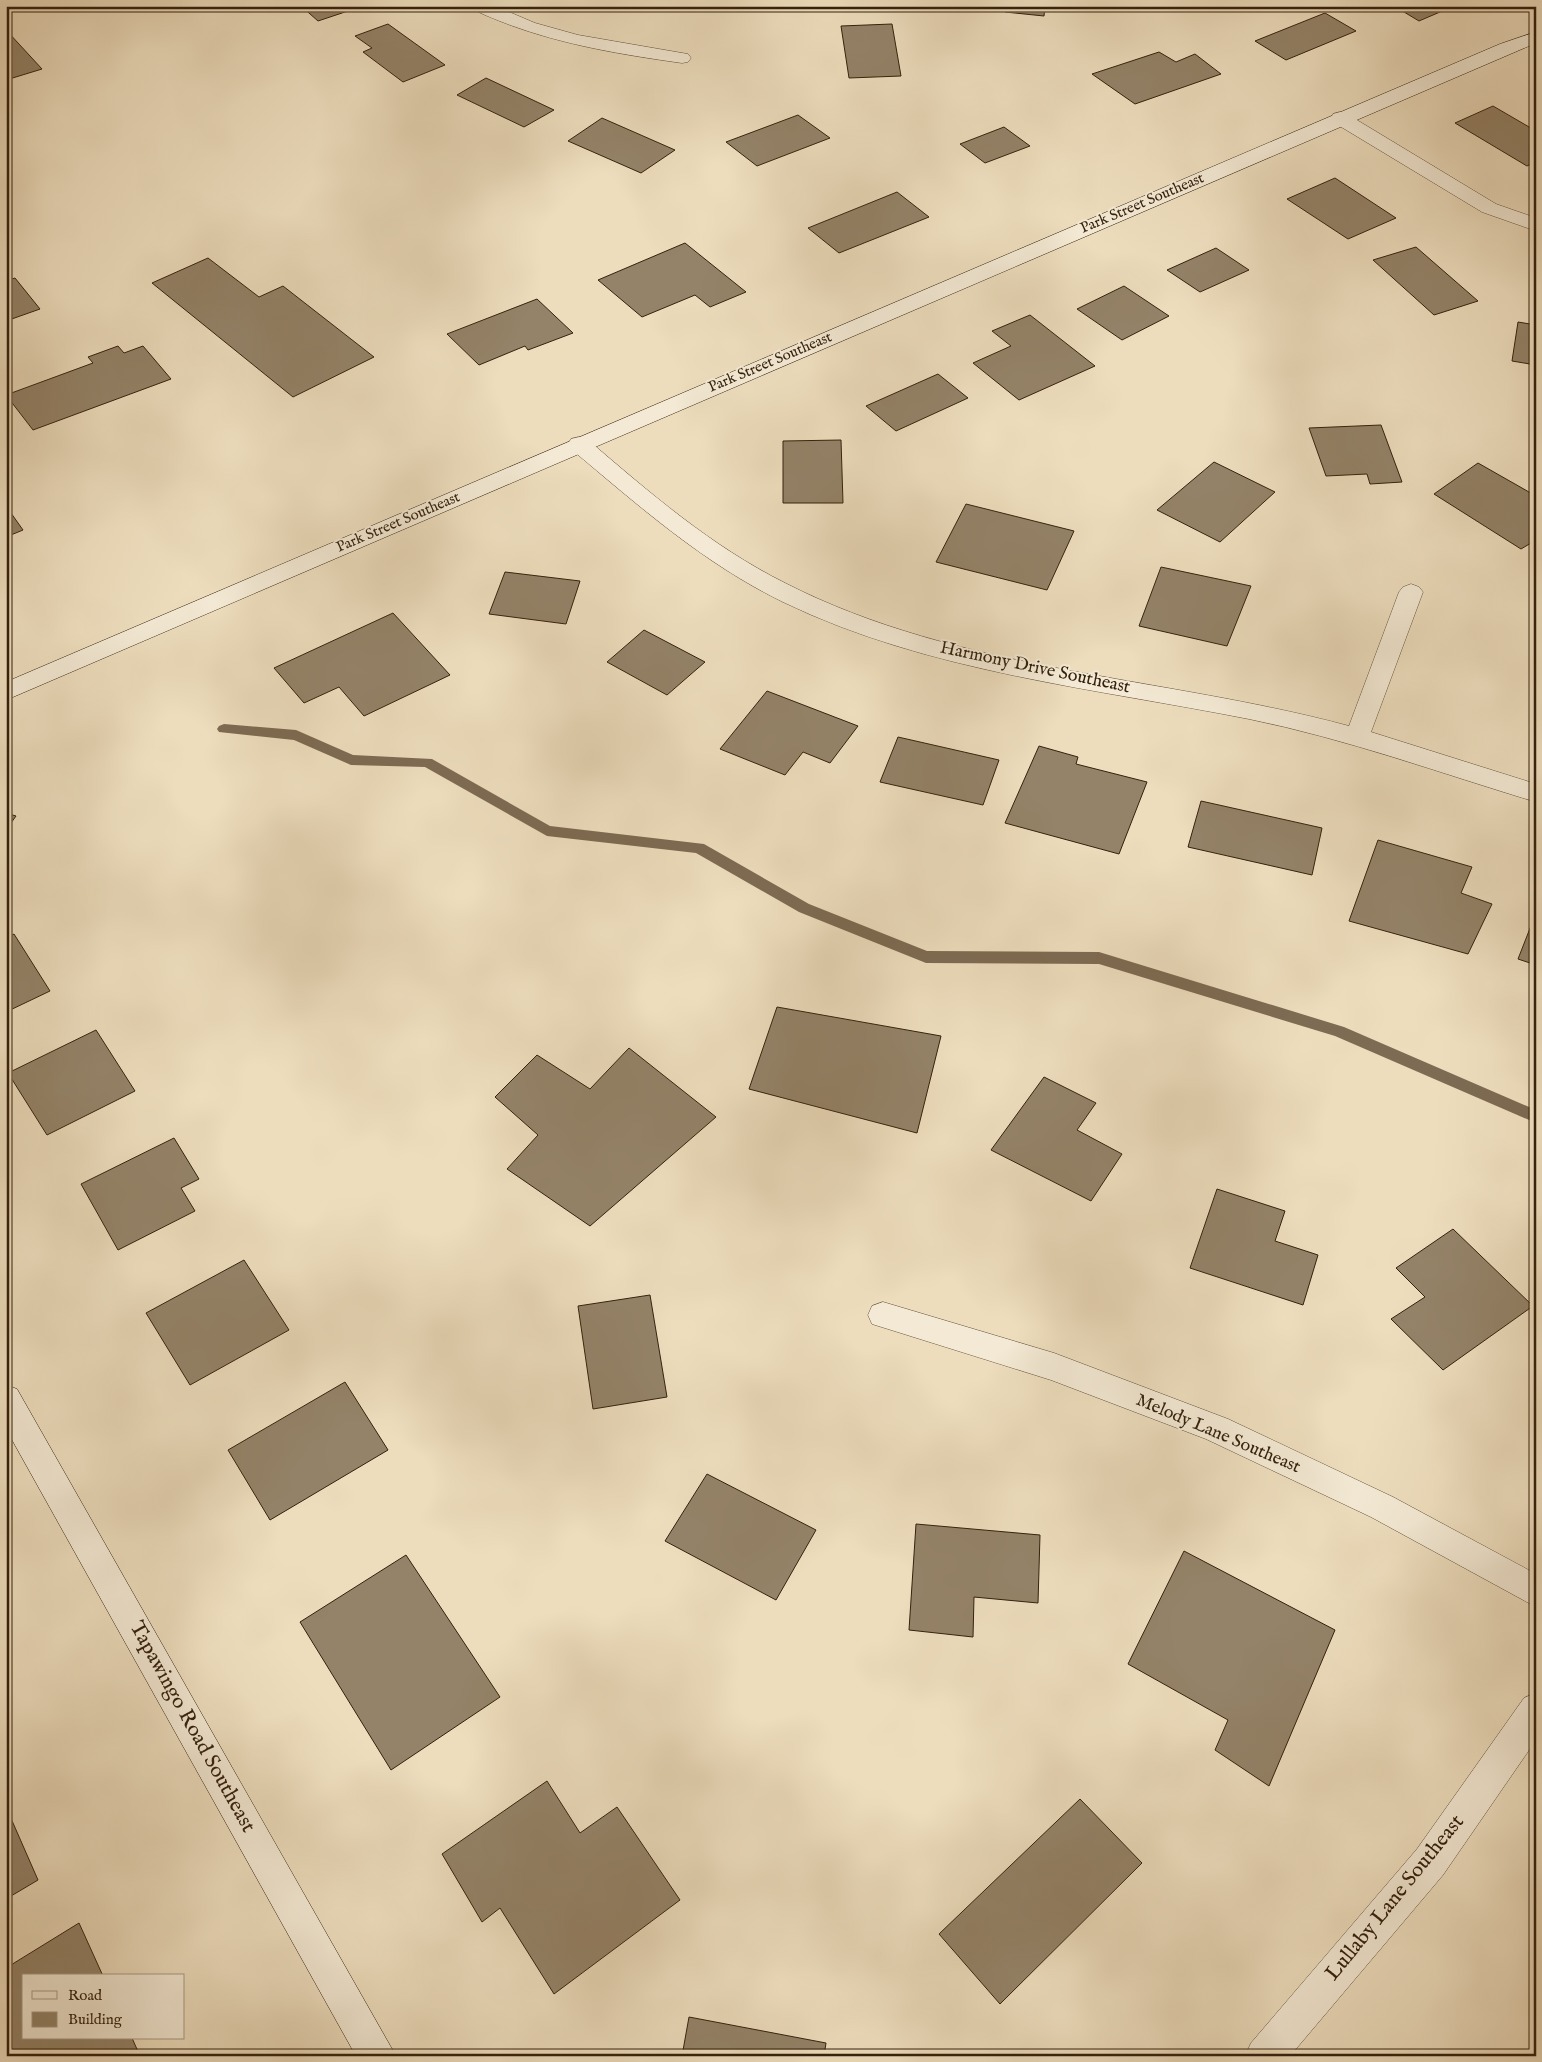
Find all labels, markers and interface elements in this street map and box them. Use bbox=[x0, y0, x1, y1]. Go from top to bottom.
street label: Park Street Southeast bbox=[1077, 168, 1207, 238]
street label: Park Street Southeast bbox=[705, 327, 835, 397]
street label: Park Street Southeast bbox=[333, 487, 463, 557]
street label: Harmony Drive Southeast bbox=[938, 637, 1132, 699]
street label: Melody Lane Southeast bbox=[1132, 1389, 1304, 1479]
street label: Tapawingo Road Southeast bbox=[123, 1617, 261, 1837]
street label: Lullaby Lane Southeast bbox=[1320, 1809, 1470, 1987]
legend bbox=[22, 1974, 185, 2040]
text: Road bbox=[68, 1986, 103, 2005]
text: Building bbox=[68, 2010, 123, 2029]

